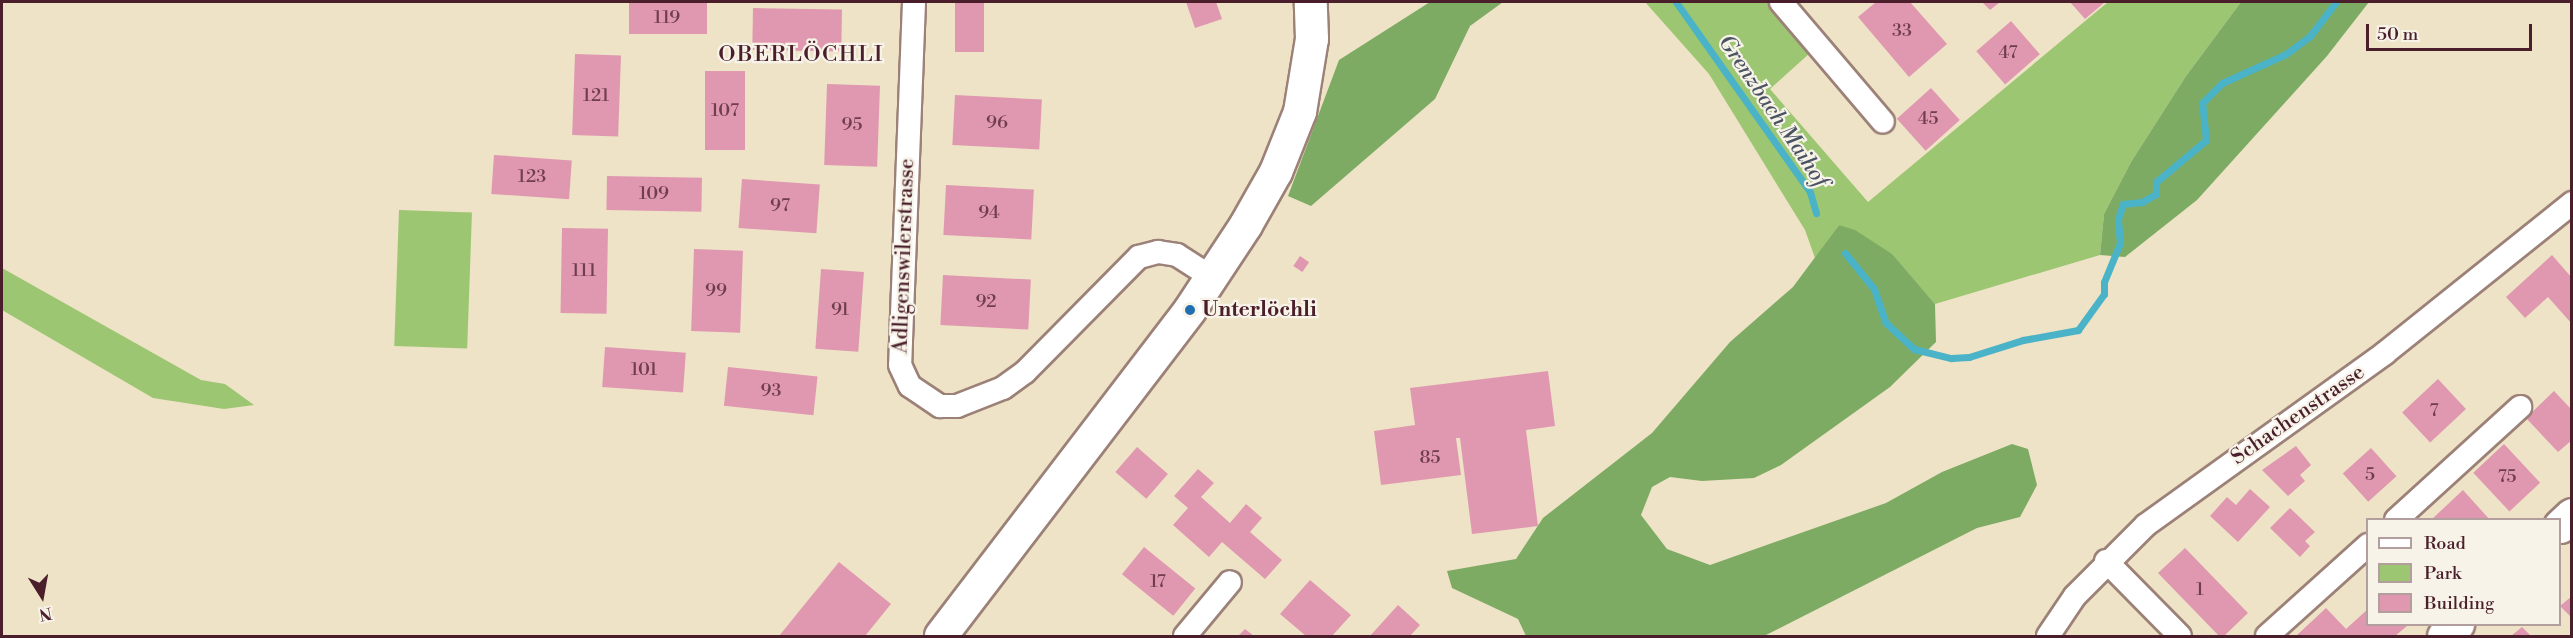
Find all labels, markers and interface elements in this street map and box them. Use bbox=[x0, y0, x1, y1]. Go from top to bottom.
house number: 119 bbox=[654, 7, 680, 29]
scale bar bbox=[2369, 12, 2536, 50]
house number: 33 bbox=[1892, 20, 1912, 42]
text: 50 m bbox=[2377, 23, 2418, 46]
water label: Grenzbach Maihof bbox=[1712, 30, 1834, 192]
district label: OBERLÖCHLI bbox=[718, 42, 884, 68]
house number: 47 bbox=[1998, 42, 2018, 64]
house number: 121 bbox=[583, 85, 609, 107]
house number: 107 bbox=[711, 100, 739, 122]
house number: 45 bbox=[1918, 108, 1938, 130]
house number: 96 bbox=[986, 112, 1008, 134]
house number: 95 bbox=[842, 114, 862, 136]
street label: Adligenswilerstrasse bbox=[888, 158, 920, 354]
house number: 123 bbox=[518, 166, 546, 188]
house number: 109 bbox=[639, 183, 669, 205]
house number: 97 bbox=[770, 195, 790, 217]
house number: 94 bbox=[978, 202, 1000, 224]
house number: 111 bbox=[572, 260, 596, 282]
house number: 99 bbox=[705, 280, 727, 302]
house number: 92 bbox=[975, 291, 997, 313]
place label: Unterlöchli bbox=[1202, 297, 1317, 323]
house number: 91 bbox=[831, 299, 849, 321]
marker: Unterlöchli bbox=[1183, 303, 1197, 317]
house number: 101 bbox=[631, 359, 657, 381]
street label: Schachenstrasse bbox=[2226, 360, 2370, 470]
house number: 93 bbox=[761, 380, 781, 402]
house number: 7 bbox=[2429, 400, 2439, 422]
house number: 85 bbox=[1420, 447, 1440, 469]
house number: 5 bbox=[2365, 464, 2375, 486]
house number: 75 bbox=[2498, 466, 2516, 488]
legend bbox=[2366, 518, 2561, 626]
text: Road bbox=[2424, 532, 2466, 555]
text: Park bbox=[2424, 562, 2461, 585]
north arrow bbox=[12, 566, 72, 626]
house number: 17 bbox=[1150, 571, 1166, 593]
house number: 1 bbox=[2196, 579, 2204, 601]
text: Building bbox=[2424, 592, 2494, 615]
text: N bbox=[37, 603, 54, 625]

